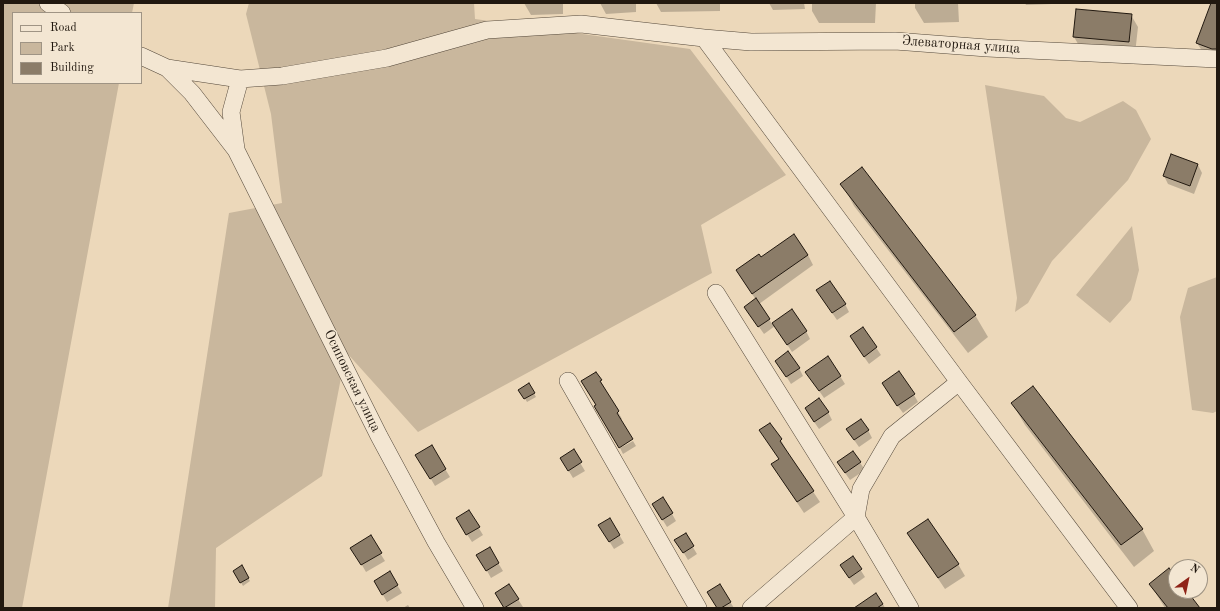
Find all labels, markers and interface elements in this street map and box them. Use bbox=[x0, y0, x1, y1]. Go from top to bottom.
legend bbox=[12, 12, 142, 84]
text: Road bbox=[50, 22, 77, 34]
street label: Элеваторная улица bbox=[901, 32, 1021, 58]
text: Park bbox=[50, 42, 75, 54]
text: Building bbox=[50, 62, 94, 74]
street label: Осиповская улица bbox=[320, 327, 384, 435]
north arrow bbox=[1168, 559, 1208, 599]
text: N bbox=[1188, 562, 1201, 576]

